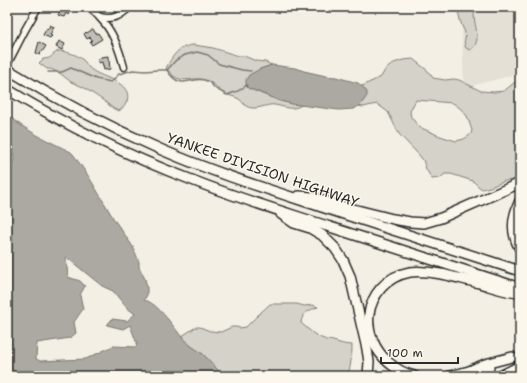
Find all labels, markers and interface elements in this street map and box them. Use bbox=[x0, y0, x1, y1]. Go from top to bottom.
street label: YANKEE DIVISION HIGHWAY bbox=[165, 129, 362, 212]
scale bar bbox=[381, 339, 458, 365]
text: 100 m bbox=[387, 345, 423, 361]

